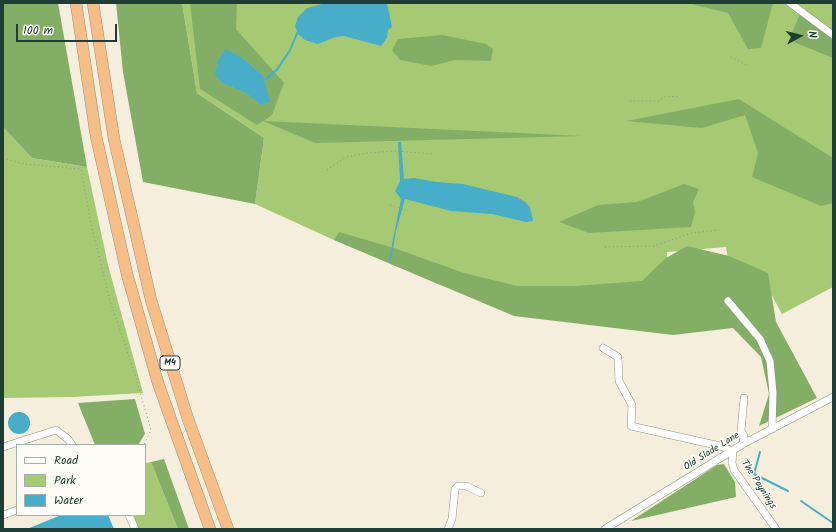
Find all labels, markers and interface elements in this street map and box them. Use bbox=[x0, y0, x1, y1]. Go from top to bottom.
scale bar bbox=[18, 16, 119, 42]
north arrow bbox=[780, 16, 820, 56]
text: 100 m bbox=[23, 21, 53, 40]
text: N bbox=[803, 30, 821, 39]
road number: M4 bbox=[160, 356, 180, 370]
street label: Old Slade Lane bbox=[682, 430, 742, 474]
legend bbox=[16, 444, 146, 516]
text: Road bbox=[54, 451, 78, 470]
street label: The Poynings bbox=[738, 458, 778, 512]
text: Park bbox=[54, 471, 76, 490]
text: Water bbox=[54, 491, 83, 510]

